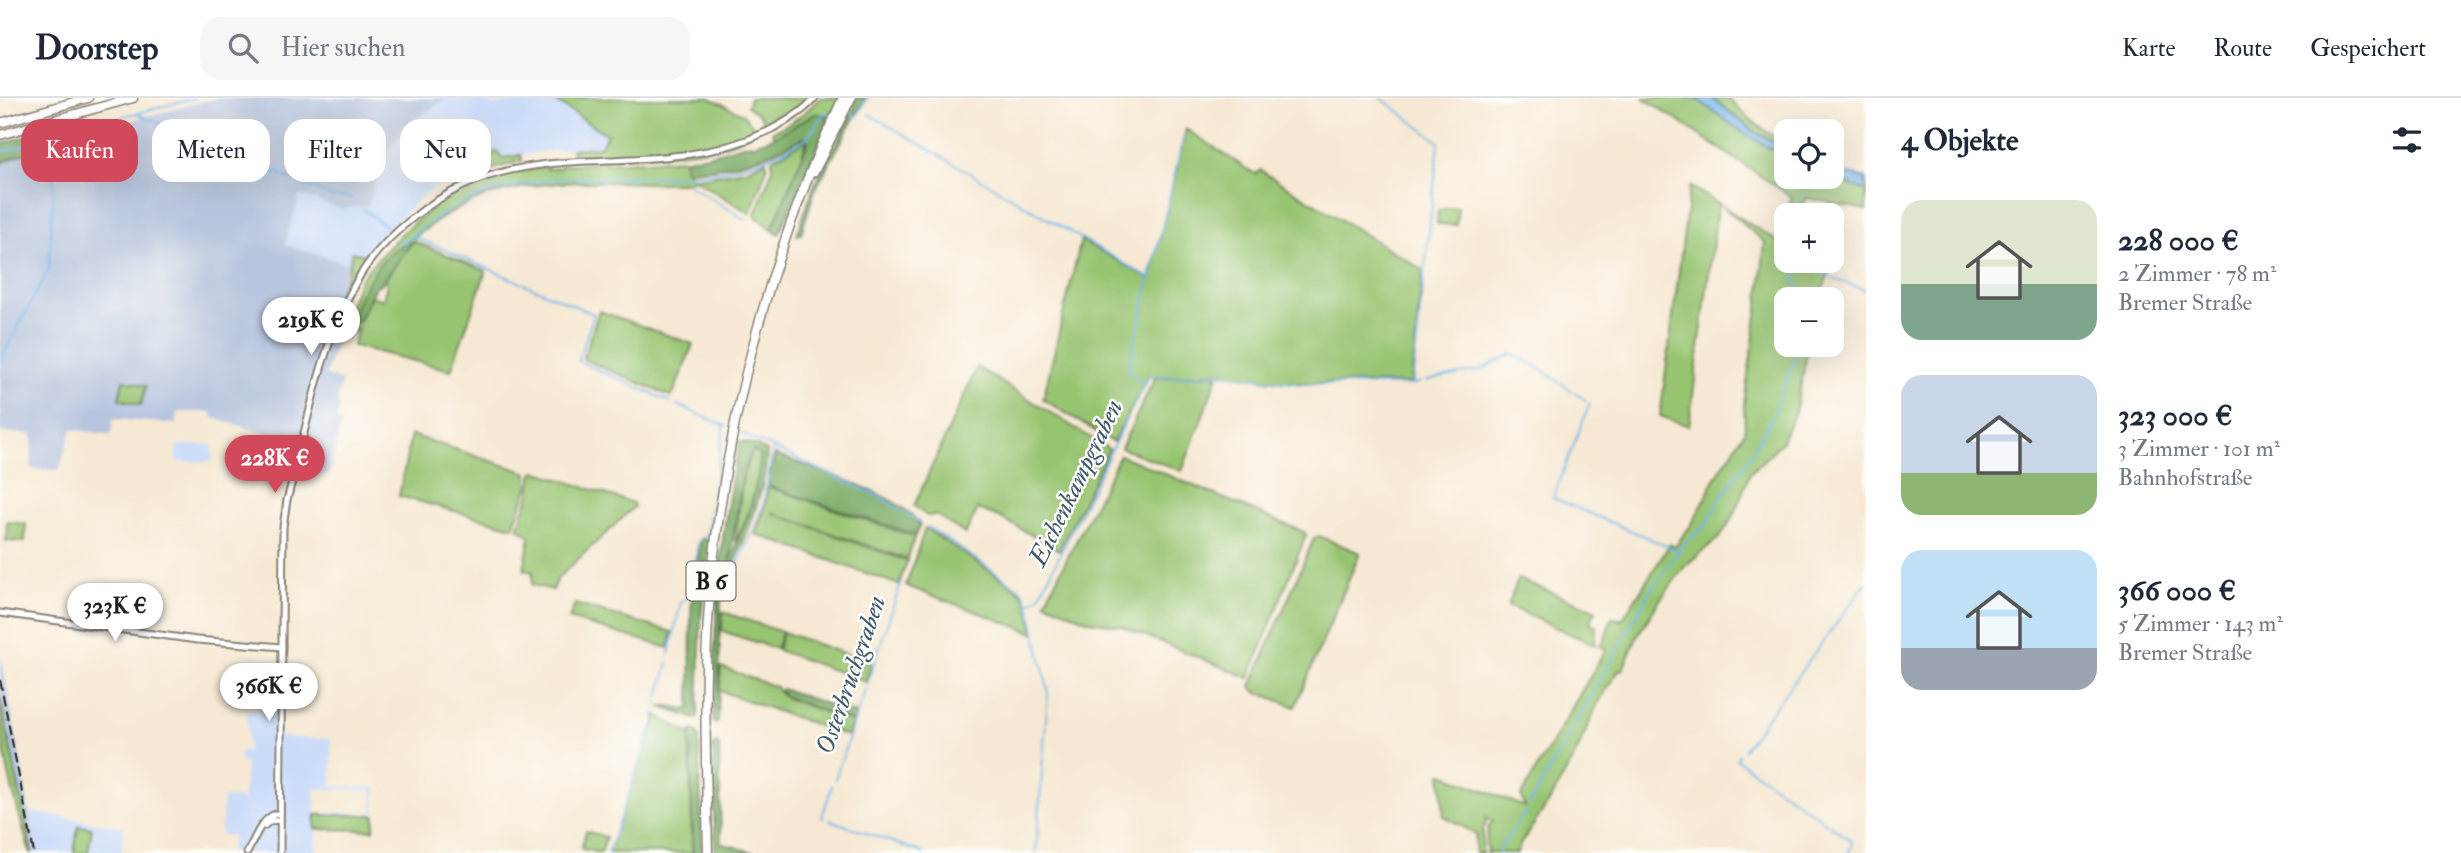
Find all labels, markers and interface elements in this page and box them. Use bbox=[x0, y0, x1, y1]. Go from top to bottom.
search box bbox=[200, 17, 690, 80]
text: Doorstep bbox=[35, 28, 158, 69]
icon: search bbox=[224, 29, 262, 67]
text: Hier suchen bbox=[280, 32, 405, 64]
text: Karte bbox=[2122, 33, 2175, 64]
text: Route bbox=[2213, 33, 2272, 64]
text: Gespeichert bbox=[2310, 33, 2426, 64]
chip: Kaufen bbox=[21, 119, 138, 182]
chip: Mieten bbox=[152, 119, 270, 182]
chip: Filter bbox=[284, 119, 386, 182]
chip: Neu bbox=[400, 119, 491, 182]
map controls bbox=[1774, 119, 1844, 357]
button: locate bbox=[1774, 119, 1844, 189]
icon: filters bbox=[2388, 121, 2426, 159]
text: 4 Objekte bbox=[1901, 122, 2018, 159]
button: + bbox=[1774, 203, 1844, 273]
text: 228 000 € bbox=[2118, 222, 2239, 259]
icon: home bbox=[1957, 228, 2041, 312]
text: 2 Zimmer · 78 m² bbox=[2118, 259, 2276, 288]
button: − bbox=[1774, 287, 1844, 357]
text: Bremer Straße bbox=[2118, 288, 2252, 317]
pin: 219K € bbox=[254, 298, 368, 357]
text: 219K € bbox=[278, 305, 344, 334]
water label: Eichenkampgraben bbox=[1021, 394, 1130, 573]
text: 323 000 € bbox=[2118, 397, 2233, 434]
icon: home bbox=[1957, 403, 2041, 487]
text: 3 Zimmer · 101 m² bbox=[2118, 434, 2280, 463]
pin: 228K € bbox=[218, 436, 332, 495]
text: 228K € bbox=[241, 443, 309, 472]
text: Bahnhofstraße bbox=[2118, 463, 2252, 492]
road number: B 6 bbox=[686, 561, 736, 601]
text: 366 000 € bbox=[2118, 572, 2236, 609]
icon: home bbox=[1957, 578, 2041, 662]
pin: 323K € bbox=[58, 584, 172, 643]
text: 323K € bbox=[83, 591, 147, 620]
water label: Osterbruchgraben bbox=[809, 591, 893, 759]
text: 5 Zimmer · 143 m² bbox=[2118, 609, 2283, 638]
text: Bremer Straße bbox=[2118, 638, 2252, 667]
pin: 366K € bbox=[212, 664, 326, 723]
text: 366K € bbox=[236, 671, 302, 700]

